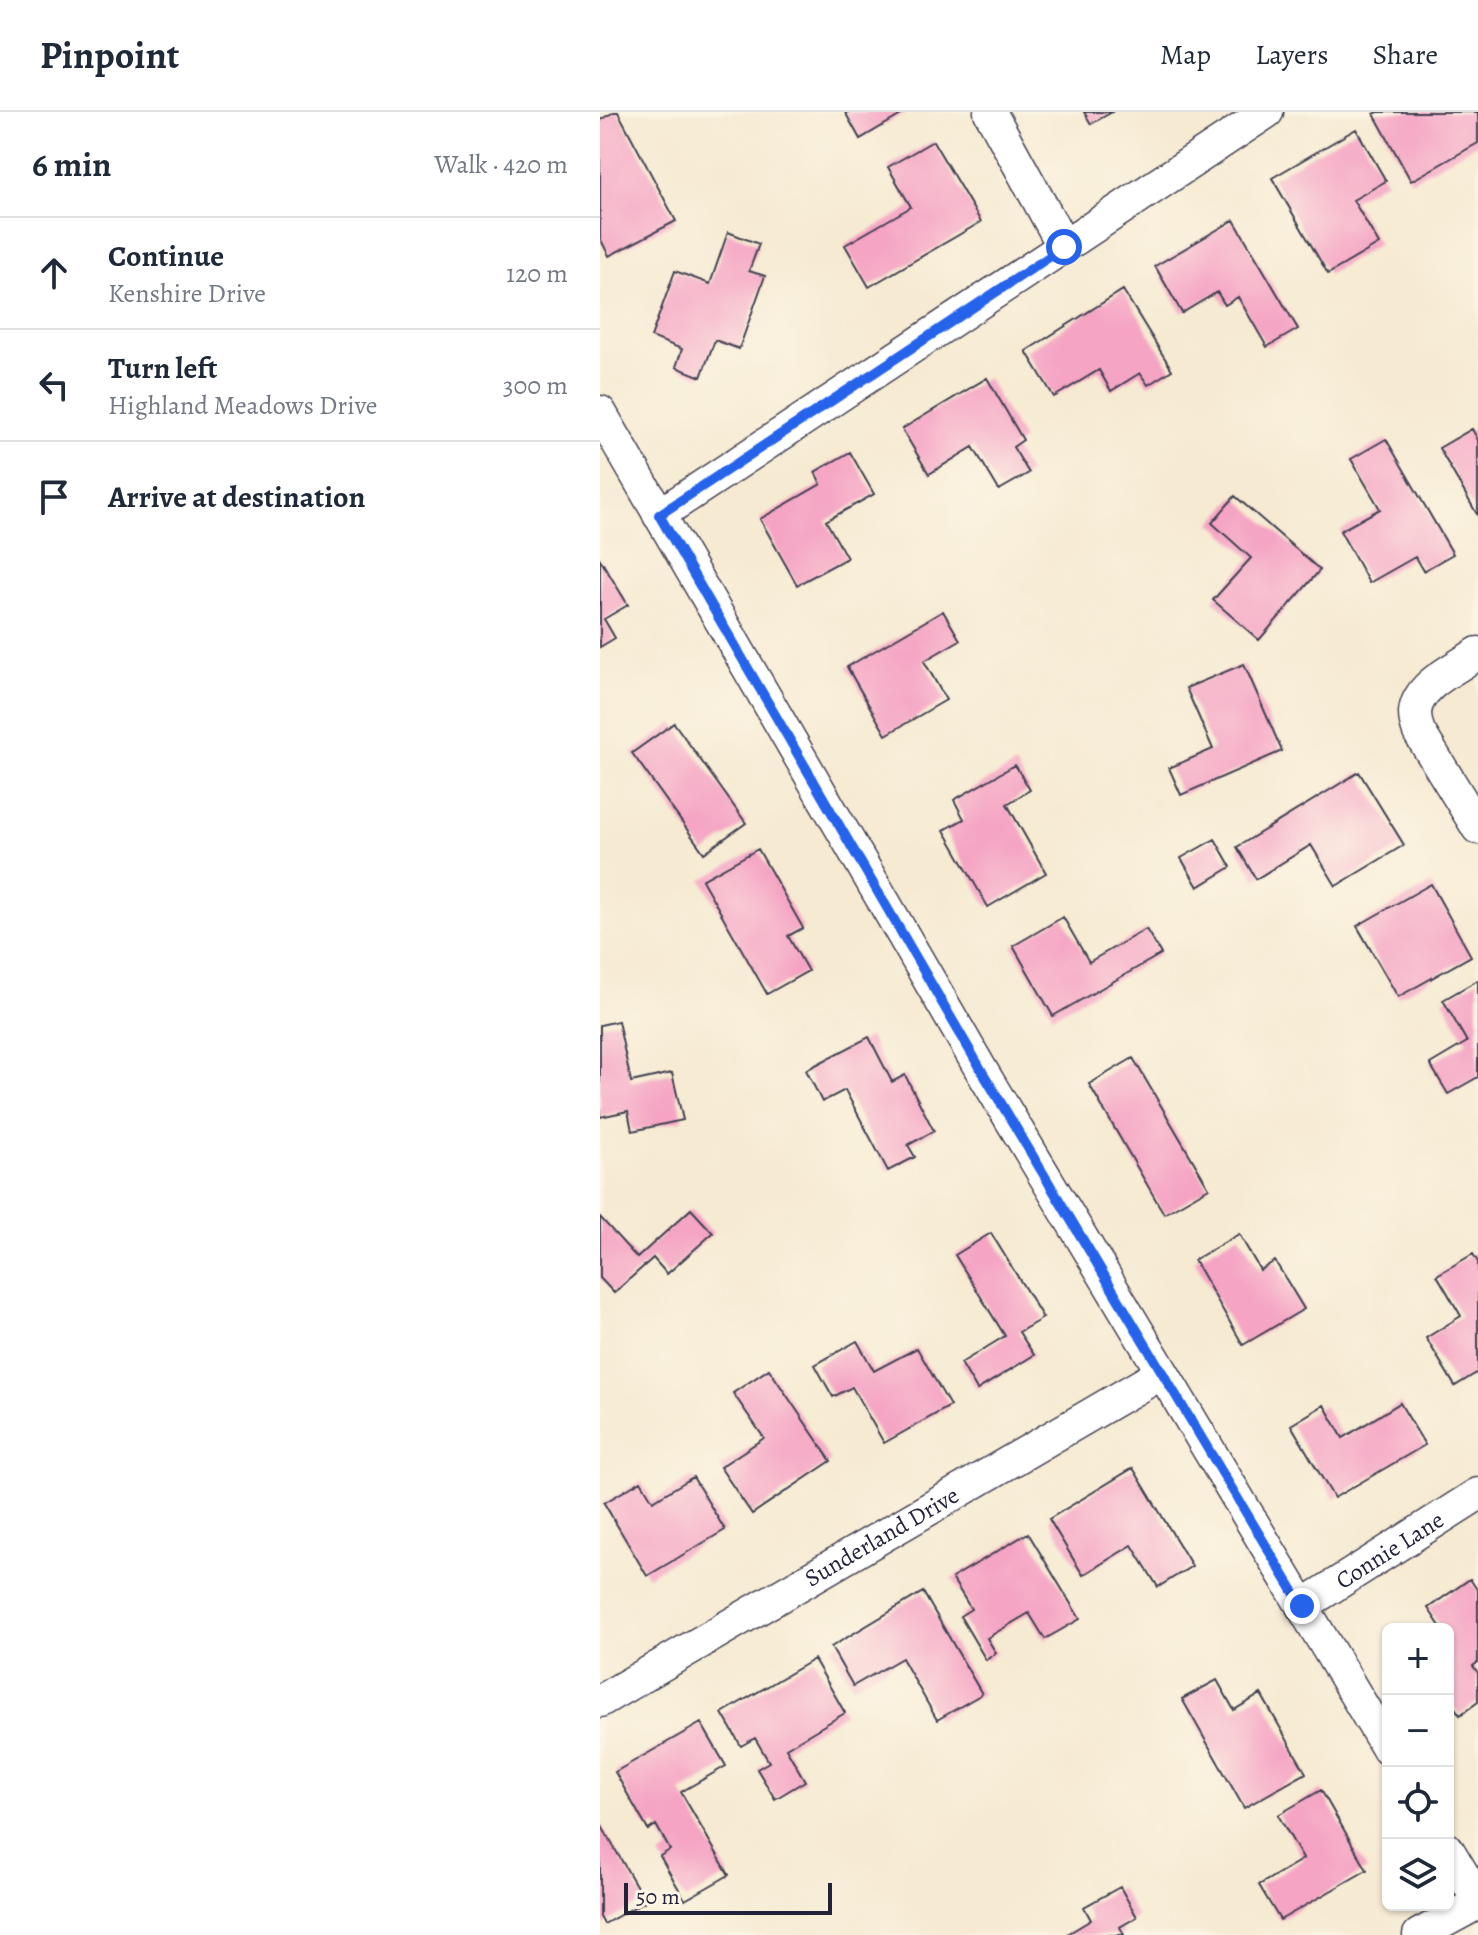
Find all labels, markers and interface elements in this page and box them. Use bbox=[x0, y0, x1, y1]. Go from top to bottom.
text: Pinpoint bbox=[40, 29, 179, 81]
text: Map bbox=[1160, 36, 1211, 74]
text: Layers bbox=[1255, 36, 1328, 74]
text: Share bbox=[1372, 36, 1438, 74]
text: 6 min bbox=[32, 141, 111, 188]
text: Walk · 420 m bbox=[434, 147, 568, 182]
route start bbox=[1046, 229, 1082, 265]
text: Continue bbox=[108, 236, 224, 276]
icon: ahead bbox=[32, 251, 76, 295]
text: 120 m bbox=[506, 256, 568, 291]
text: Kenshire Drive bbox=[108, 276, 266, 311]
text: Turn left bbox=[108, 348, 217, 388]
icon: left bbox=[32, 363, 76, 407]
text: 300 m bbox=[503, 368, 568, 403]
text: Highland Meadows Drive bbox=[108, 388, 377, 423]
icon: arrive bbox=[32, 475, 76, 519]
text: Arrive at destination bbox=[108, 477, 365, 517]
street label: Sunderland Drive bbox=[799, 1479, 965, 1594]
street label: Connie Lane bbox=[1330, 1504, 1450, 1597]
route end bbox=[1284, 1588, 1320, 1624]
map controls bbox=[1382, 1623, 1454, 1911]
button: + bbox=[1382, 1623, 1454, 1695]
button: − bbox=[1382, 1695, 1454, 1767]
button: locate bbox=[1382, 1767, 1454, 1839]
button: layers bbox=[1382, 1839, 1454, 1911]
scale bar bbox=[624, 1879, 832, 1915]
text: 50 m bbox=[636, 1882, 680, 1912]

